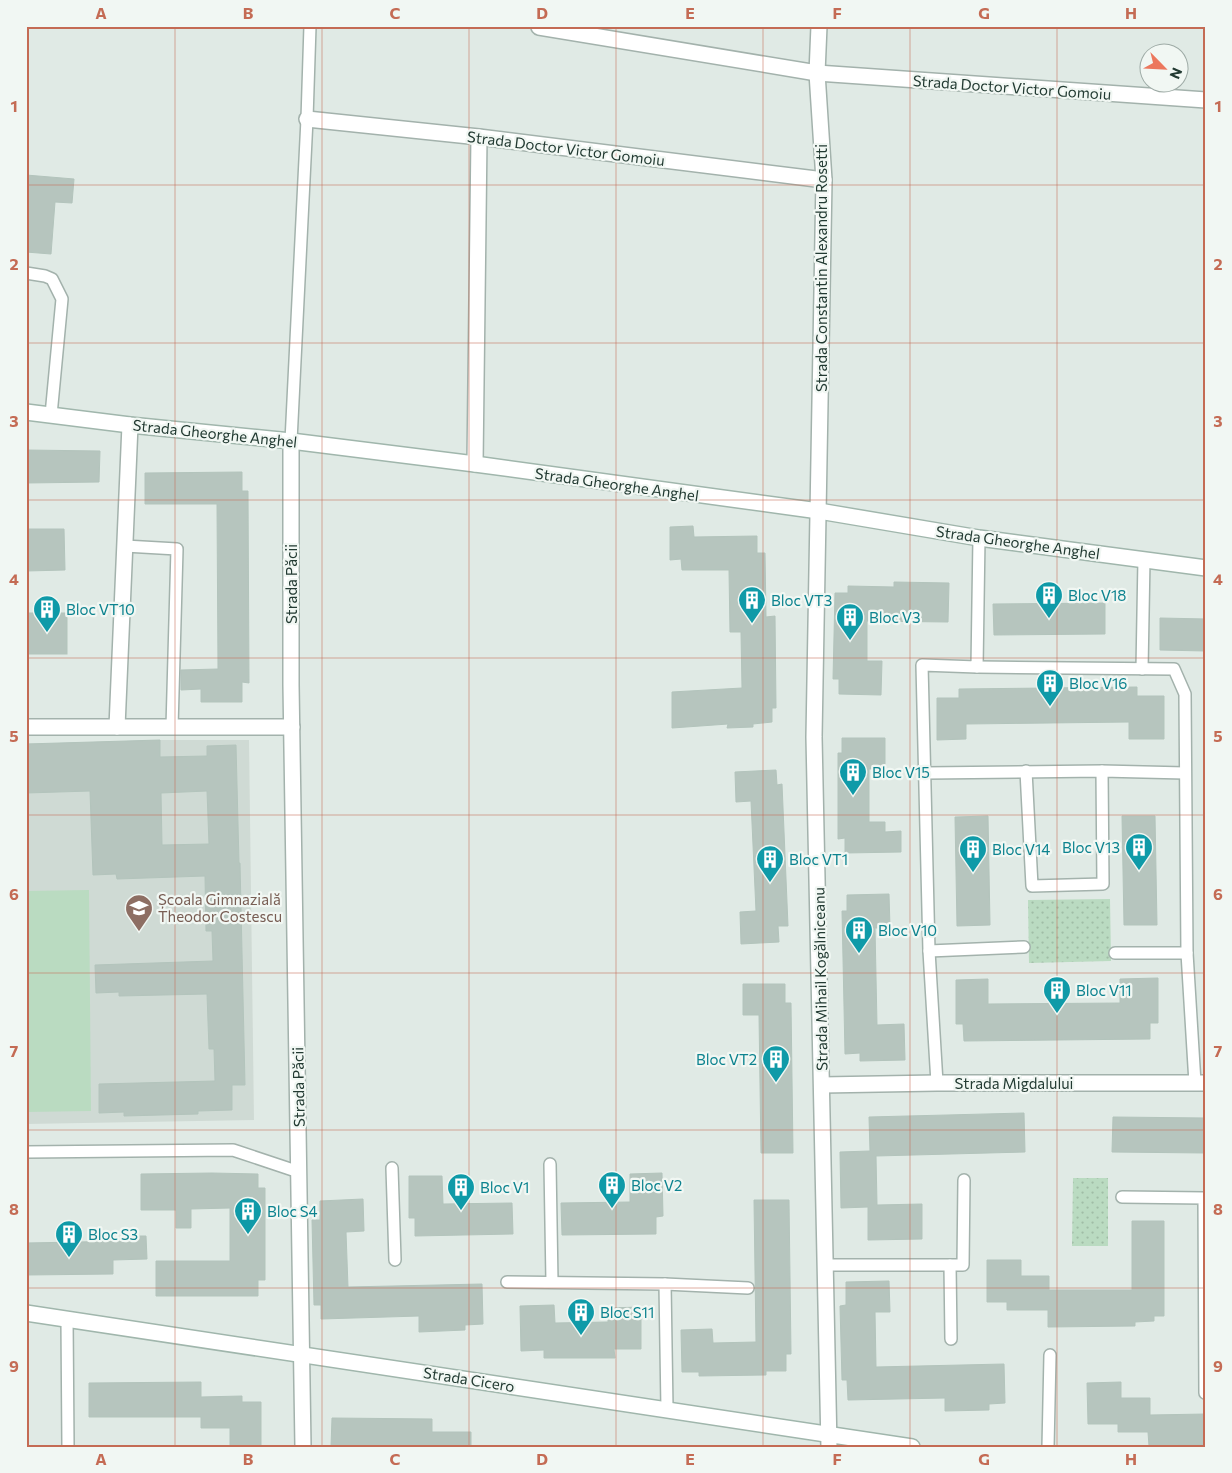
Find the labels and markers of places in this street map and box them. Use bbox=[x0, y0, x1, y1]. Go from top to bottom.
building icon: Bloc V18 bbox=[1034, 580, 1064, 619]
building icon: Bloc VT3 bbox=[737, 585, 767, 624]
place label: Bloc V18 bbox=[1068, 586, 1126, 604]
place label: Bloc VT3 bbox=[771, 591, 832, 609]
building icon: Bloc VT10 bbox=[32, 594, 62, 633]
place label: Bloc VT10 bbox=[66, 600, 135, 618]
building icon: Bloc V3 bbox=[835, 602, 865, 641]
place label: Bloc V3 bbox=[869, 608, 921, 626]
building icon: Bloc V16 bbox=[1035, 668, 1065, 707]
place label: Bloc V16 bbox=[1069, 674, 1127, 692]
building icon: Bloc V15 bbox=[838, 757, 868, 796]
place label: Bloc V15 bbox=[872, 763, 930, 781]
building icon: Bloc V13 bbox=[1124, 832, 1154, 871]
building icon: Bloc V14 bbox=[958, 834, 988, 873]
place label: Bloc V13 bbox=[1062, 838, 1120, 856]
place label: Bloc V14 bbox=[992, 840, 1050, 858]
building icon: Bloc VT1 bbox=[755, 844, 785, 883]
place label: Bloc VT1 bbox=[789, 850, 848, 868]
place label: Școala Gimnazială Theodor Costescu bbox=[158, 890, 282, 925]
school or university icon: Școala Gimnazială Theodor Costescu bbox=[124, 893, 154, 932]
building icon: Bloc V10 bbox=[844, 915, 874, 954]
place label: Bloc V10 bbox=[878, 921, 937, 939]
building icon: Bloc V11 bbox=[1042, 975, 1072, 1014]
place label: Bloc V11 bbox=[1076, 981, 1132, 999]
building icon: Bloc VT2 bbox=[761, 1044, 791, 1083]
place label: Bloc VT2 bbox=[696, 1050, 757, 1068]
building icon: Bloc V2 bbox=[597, 1170, 627, 1209]
building icon: Bloc V1 bbox=[446, 1172, 476, 1211]
place label: Bloc V2 bbox=[631, 1176, 682, 1194]
place label: Bloc V1 bbox=[480, 1178, 529, 1196]
building icon: Bloc S4 bbox=[233, 1196, 263, 1235]
place label: Bloc S4 bbox=[267, 1202, 318, 1220]
building icon: Bloc S3 bbox=[54, 1219, 84, 1258]
place label: Bloc S3 bbox=[88, 1225, 138, 1243]
building icon: Bloc S11 bbox=[566, 1297, 596, 1336]
place label: Bloc S11 bbox=[600, 1303, 654, 1321]

